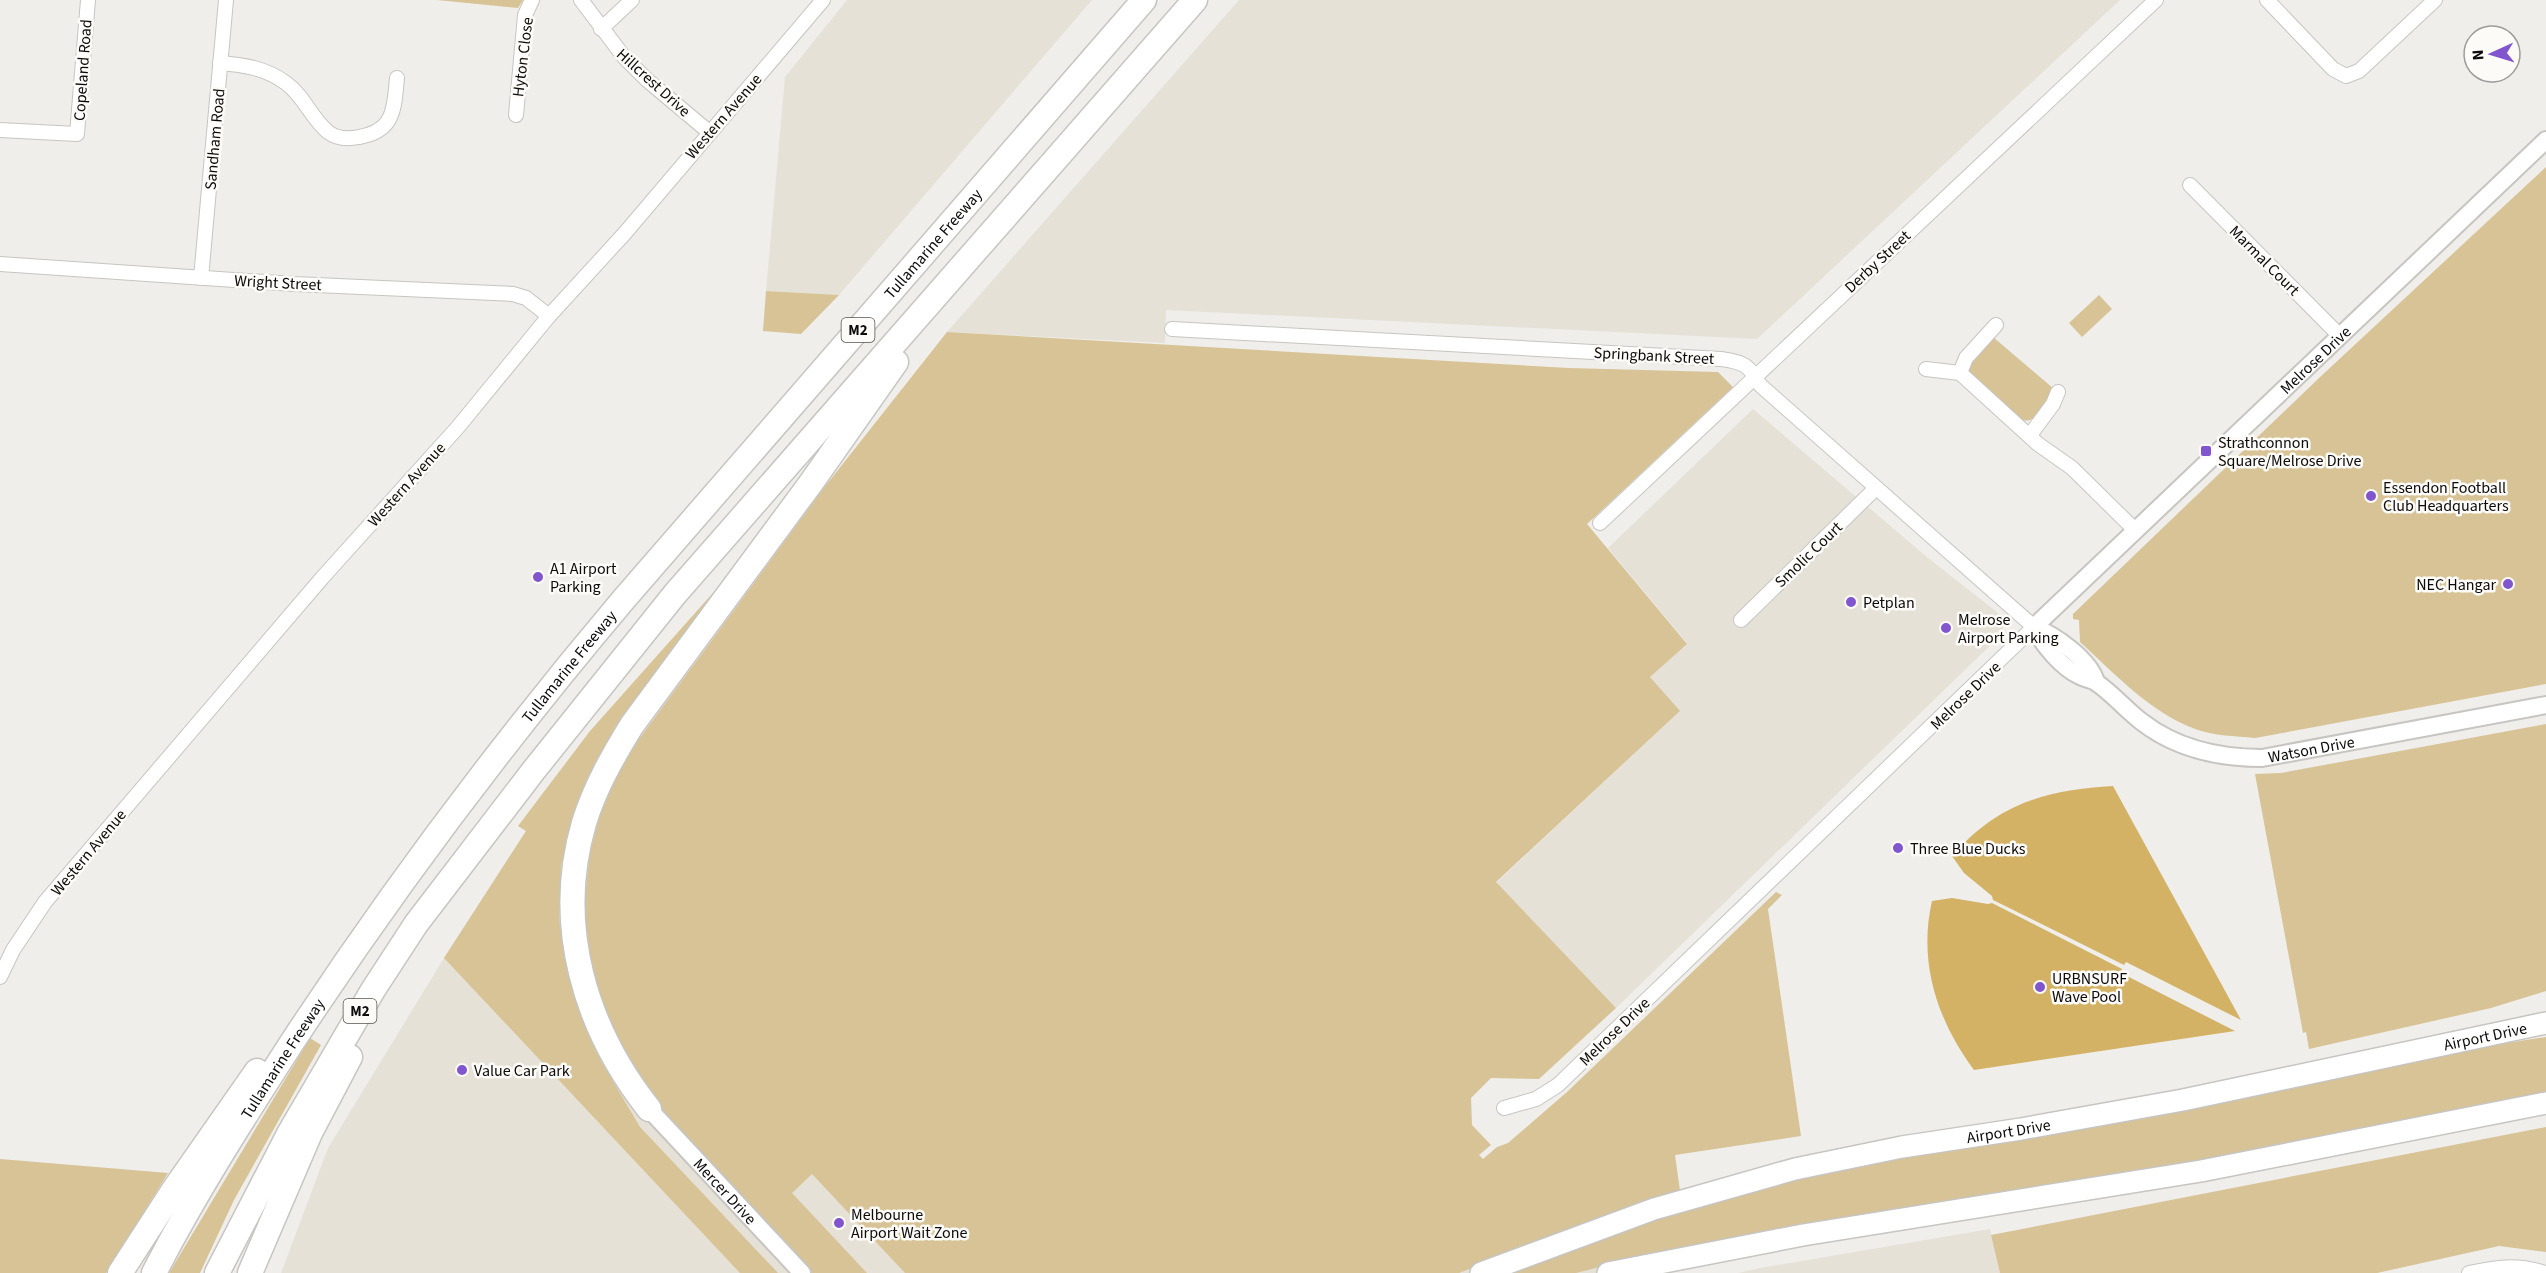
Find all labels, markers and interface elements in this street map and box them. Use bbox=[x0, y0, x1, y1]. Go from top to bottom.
street label: Hyton Close bbox=[507, 16, 539, 98]
street label: Copeland Road bbox=[68, 18, 98, 122]
north arrow bbox=[2462, 24, 2522, 84]
street label: Hillcrest Drive bbox=[611, 44, 695, 122]
text: N bbox=[2467, 49, 2489, 61]
street label: Western Avenue bbox=[680, 69, 767, 164]
street label: Sandham Road bbox=[200, 87, 230, 191]
street label: Tullamarine Freeway bbox=[879, 184, 988, 304]
street label: Marmal Court bbox=[2224, 221, 2305, 301]
street label: Derby Street bbox=[1840, 225, 1916, 298]
street label: Wright Street bbox=[234, 270, 323, 296]
road number: M2 bbox=[842, 318, 874, 342]
street label: Melrose Drive bbox=[2276, 321, 2356, 399]
street label: Springbank Street bbox=[1593, 342, 1715, 370]
place label: Strathconnon Square/Melrose Drive bbox=[2218, 432, 2361, 472]
street label: Western Avenue bbox=[363, 438, 451, 532]
marker: Strathconnon Square/Melrose Drive bbox=[2199, 444, 2213, 458]
place label: Essendon Football Club Headquarters bbox=[2383, 477, 2509, 517]
marker: Essendon Football Club Headquarters bbox=[2364, 489, 2378, 503]
street label: Smolic Court bbox=[1770, 516, 1848, 593]
place label: A1 Airport Parking bbox=[550, 558, 617, 598]
marker: A1 Airport Parking bbox=[531, 570, 545, 584]
place label: NEC Hangar bbox=[2416, 574, 2496, 596]
marker: NEC Hangar bbox=[2501, 577, 2515, 591]
place label: Petplan bbox=[1863, 592, 1915, 614]
marker: Petplan bbox=[1844, 595, 1858, 609]
street label: Tullamarine Freeway bbox=[517, 605, 622, 728]
place label: Melrose Airport Parking bbox=[1958, 609, 2059, 649]
marker: Melrose Airport Parking bbox=[1939, 621, 1953, 635]
street label: Melrose Drive bbox=[1926, 656, 2006, 735]
street label: Watson Drive bbox=[2266, 731, 2356, 769]
street label: Western Avenue bbox=[46, 805, 132, 901]
place label: Three Blue Ducks bbox=[1910, 838, 2026, 860]
marker: Three Blue Ducks bbox=[1891, 841, 1905, 855]
place label: URBNSURF Wave Pool bbox=[2052, 968, 2127, 1008]
marker: URBNSURF Wave Pool bbox=[2033, 980, 2047, 994]
street label: Melrose Drive bbox=[1575, 992, 1655, 1071]
street label: Tullamarine Freeway bbox=[236, 994, 330, 1123]
road number: M2 bbox=[344, 999, 376, 1023]
street label: Airport Drive bbox=[2442, 1017, 2529, 1056]
place label: Value Car Park bbox=[474, 1060, 570, 1082]
marker: Value Car Park bbox=[455, 1063, 469, 1077]
street label: Airport Drive bbox=[1965, 1114, 2052, 1149]
street label: Mercer Drive bbox=[688, 1154, 761, 1230]
place label: Melbourne Airport Wait Zone bbox=[851, 1204, 968, 1244]
marker: Melbourne Airport Wait Zone bbox=[832, 1216, 846, 1230]

